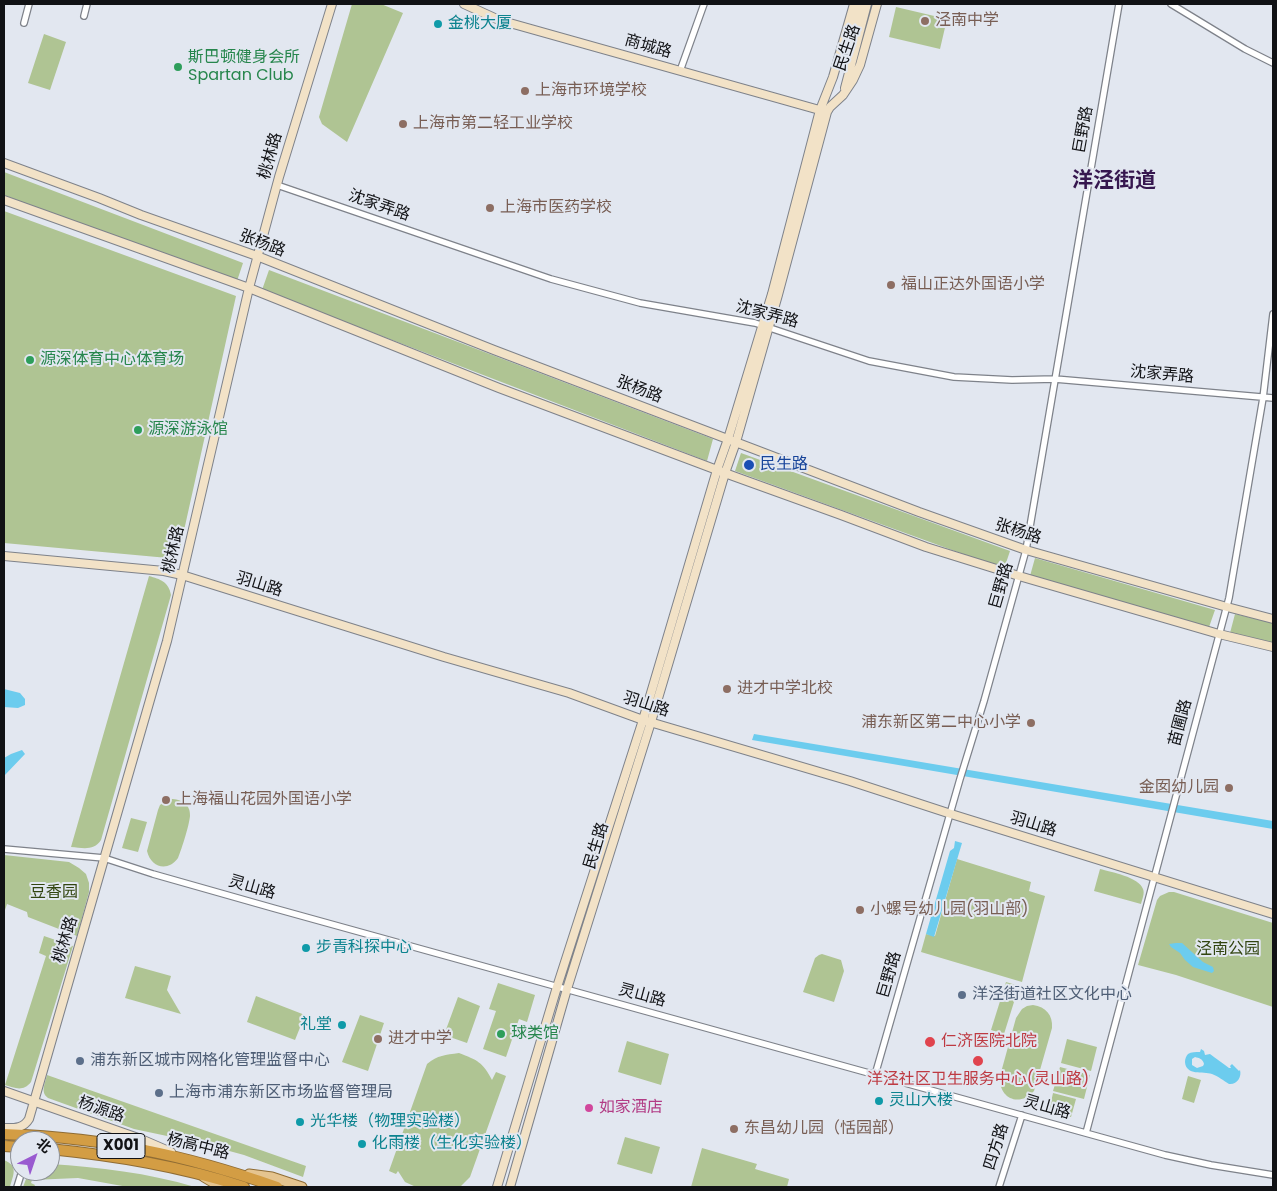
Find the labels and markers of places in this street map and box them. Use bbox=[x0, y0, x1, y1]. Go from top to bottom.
place label: 泾南中学 bbox=[935, 11, 999, 31]
place label: 金桃大厦 bbox=[448, 14, 512, 34]
marker: 泾南中学 bbox=[919, 15, 931, 27]
marker: 金桃大厦 bbox=[432, 18, 444, 30]
place label: 斯巴顿健身会所 Spartan Club bbox=[188, 48, 300, 86]
marker: 斯巴顿健身会所 Spartan Club bbox=[172, 61, 184, 73]
place label: 上海市环境学校 bbox=[535, 81, 647, 101]
marker: 上海市环境学校 bbox=[519, 85, 531, 97]
place label: 上海市第二轻工业学校 bbox=[413, 114, 573, 134]
marker: 上海市第二轻工业学校 bbox=[397, 118, 409, 130]
place label: 上海市医药学校 bbox=[500, 198, 612, 218]
marker: 上海市医药学校 bbox=[484, 202, 496, 214]
place label: 福山正达外国语小学 bbox=[901, 275, 1045, 295]
marker: 福山正达外国语小学 bbox=[885, 279, 897, 291]
place label: 源深体育中心体育场 bbox=[40, 350, 184, 370]
marker: 源深体育中心体育场 bbox=[24, 354, 36, 366]
place label: 源深游泳馆 bbox=[148, 420, 228, 440]
marker: 源深游泳馆 bbox=[132, 424, 144, 436]
place label: 民生路 bbox=[760, 455, 808, 475]
marker: 民生路 bbox=[742, 458, 756, 472]
place label: 进才中学北校 bbox=[737, 679, 833, 699]
marker: 进才中学北校 bbox=[721, 683, 733, 695]
place label: 浦东新区第二中心小学 bbox=[861, 713, 1021, 733]
marker: 浦东新区第二中心小学 bbox=[1025, 717, 1037, 729]
place label: 金囡幼儿园 bbox=[1139, 778, 1219, 798]
marker: 金囡幼儿园 bbox=[1223, 782, 1235, 794]
place label: 上海福山花园外国语小学 bbox=[176, 790, 352, 810]
marker: 上海福山花园外国语小学 bbox=[160, 794, 172, 806]
place label: 小螺号幼儿园(羽山部) bbox=[870, 900, 1029, 920]
marker: 小螺号幼儿园(羽山部) bbox=[854, 904, 866, 916]
place label: 步青科探中心 bbox=[316, 938, 412, 958]
marker: 步青科探中心 bbox=[300, 942, 312, 954]
place label: 洋泾街道社区文化中心 bbox=[972, 985, 1132, 1005]
marker: 洋泾街道社区文化中心 bbox=[956, 989, 968, 1001]
place label: 礼堂 bbox=[300, 1015, 332, 1035]
marker: 礼堂 bbox=[336, 1019, 348, 1031]
place label: 球类馆 bbox=[511, 1024, 559, 1044]
marker: 球类馆 bbox=[495, 1028, 507, 1040]
place label: 进才中学 bbox=[388, 1029, 452, 1049]
place label: 仁济医院北院 bbox=[941, 1032, 1037, 1052]
marker: 进才中学 bbox=[372, 1033, 384, 1045]
marker: 仁济医院北院 bbox=[923, 1035, 937, 1049]
place label: 浦东新区城市网格化管理监督中心 bbox=[90, 1051, 330, 1071]
marker: 洋泾社区卫生服务中心(灵山路) bbox=[971, 1054, 985, 1068]
marker: 浦东新区城市网格化管理监督中心 bbox=[74, 1055, 86, 1067]
place label: 洋泾社区卫生服务中心(灵山路) bbox=[867, 1070, 1089, 1090]
place label: 上海市浦东新区市场监督管理局 bbox=[169, 1083, 393, 1103]
marker: 上海市浦东新区市场监督管理局 bbox=[153, 1087, 165, 1099]
place label: 灵山大楼 bbox=[889, 1091, 953, 1111]
marker: 灵山大楼 bbox=[873, 1095, 885, 1107]
place label: 如家酒店 bbox=[599, 1098, 663, 1118]
marker: 如家酒店 bbox=[583, 1102, 595, 1114]
place label: 光华楼（物理实验楼） bbox=[310, 1112, 470, 1132]
marker: 光华楼（物理实验楼） bbox=[294, 1116, 306, 1128]
place label: 东昌幼儿园（恬园部） bbox=[744, 1119, 904, 1139]
marker: 东昌幼儿园（恬园部） bbox=[728, 1123, 740, 1135]
place label: 化雨楼（生化实验楼） bbox=[372, 1134, 532, 1154]
marker: 化雨楼（生化实验楼） bbox=[356, 1138, 368, 1150]

